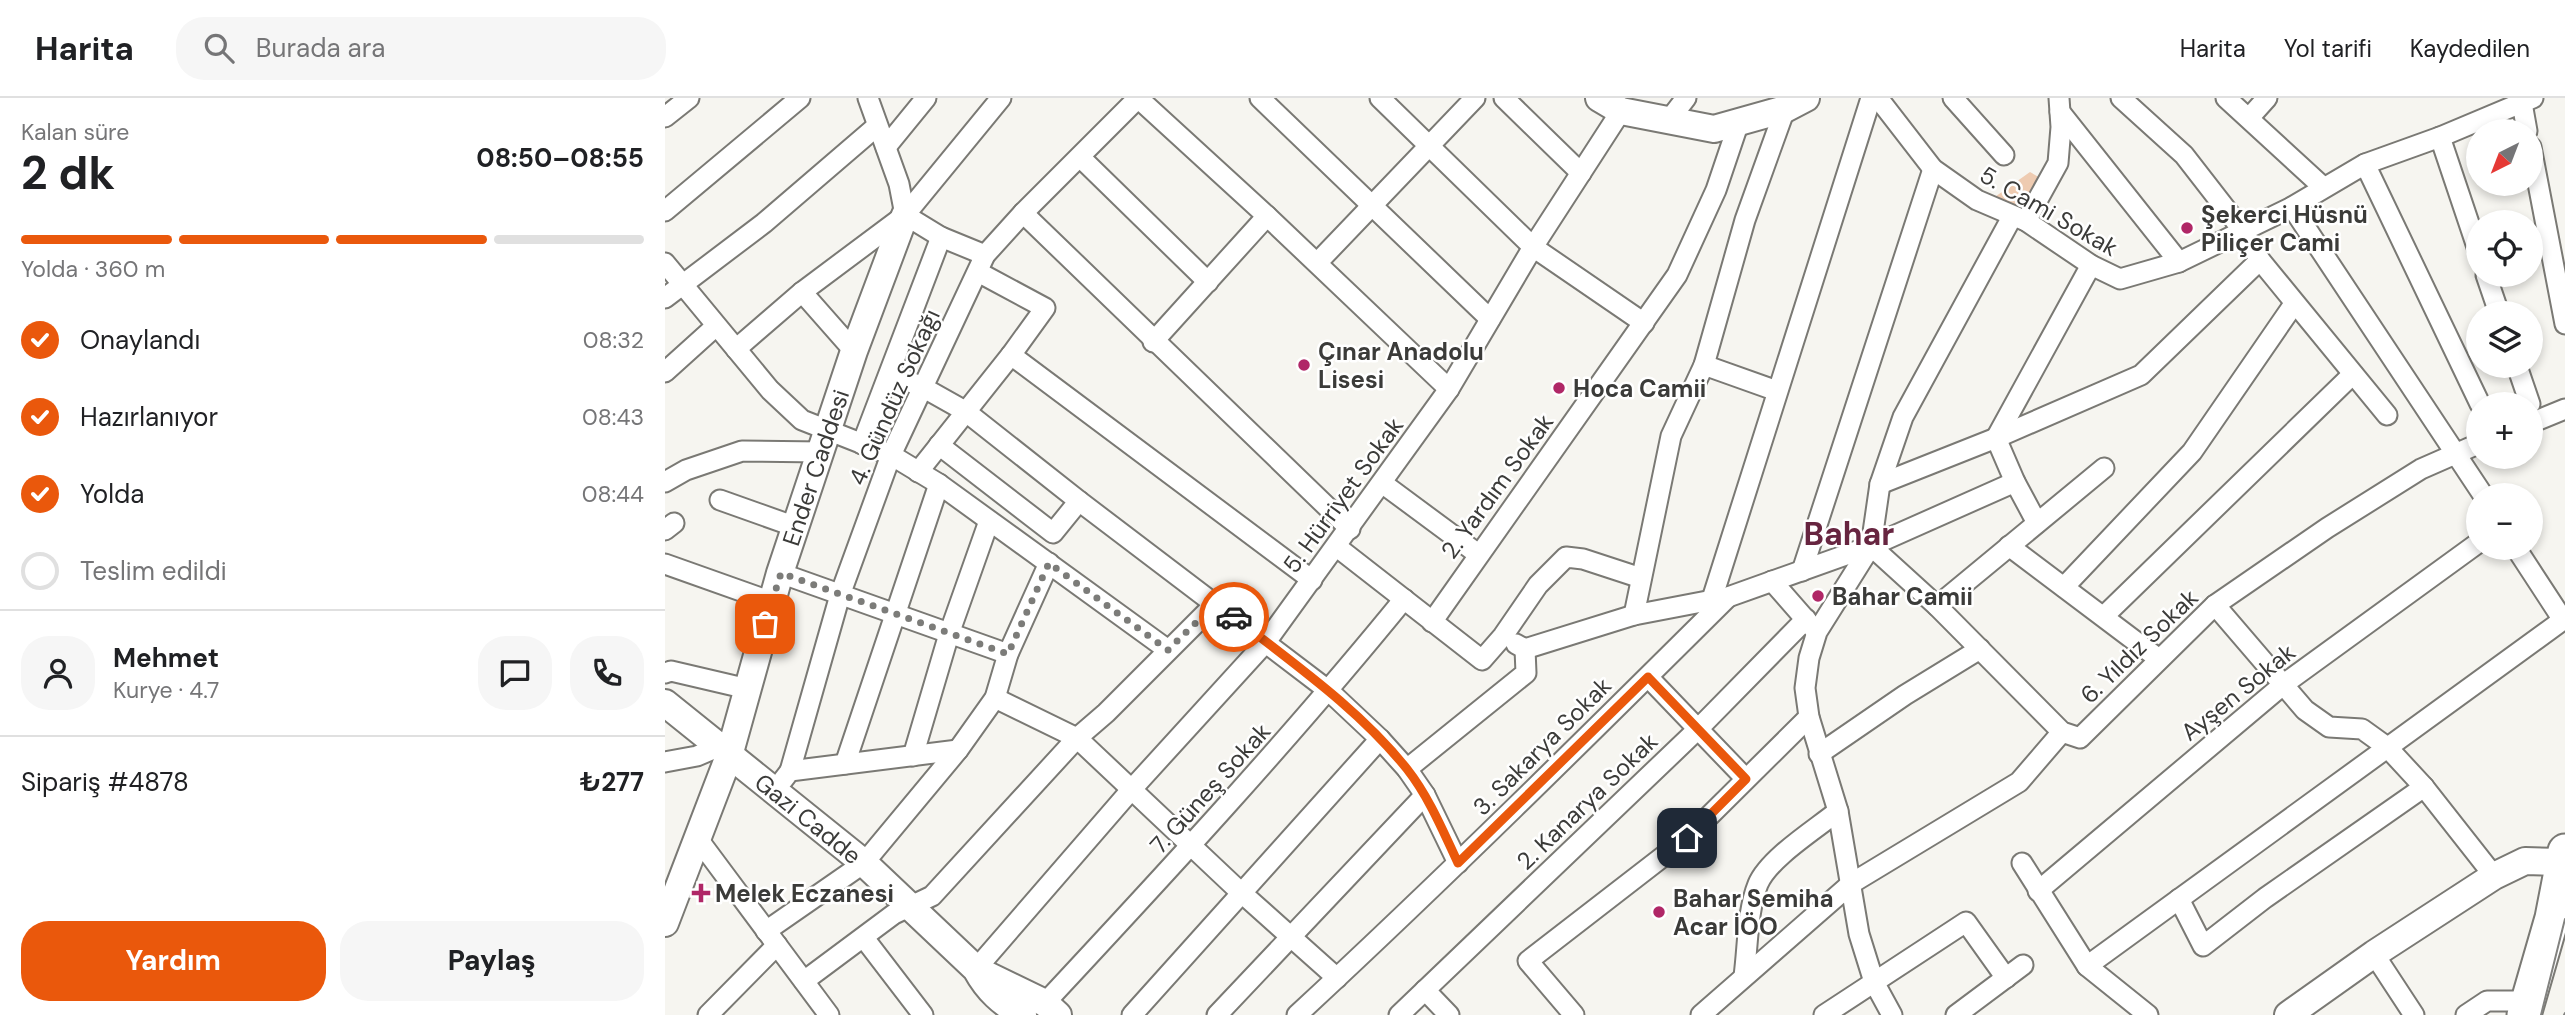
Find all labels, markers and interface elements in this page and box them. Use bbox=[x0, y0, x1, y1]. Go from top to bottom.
search box bbox=[176, 17, 666, 80]
text: Harita bbox=[35, 27, 134, 70]
icon: search bbox=[200, 29, 238, 67]
text: Burada ara bbox=[256, 31, 385, 65]
text: Harita bbox=[2180, 33, 2246, 64]
text: Yol tarifi bbox=[2284, 33, 2372, 64]
text: Kaydedilen bbox=[2410, 33, 2530, 64]
text: Kalan süre bbox=[21, 117, 129, 147]
north arrow bbox=[2466, 119, 2543, 196]
map controls bbox=[2466, 119, 2543, 560]
text: 08:50–08:55 bbox=[476, 141, 644, 175]
text: 2 dk bbox=[21, 143, 115, 203]
street label: 5. Cami Sokak bbox=[1974, 159, 2124, 263]
place label: Şekerci Hüsnü Piliçer Cami bbox=[2201, 199, 2368, 258]
button: locate bbox=[2466, 210, 2543, 287]
marker: Şekerci Hüsnü Piliçer Cami bbox=[2179, 220, 2195, 236]
text: Yolda · 360 m bbox=[21, 254, 165, 284]
button: layers bbox=[2466, 301, 2543, 378]
street label: 4. Gündüz Sokağı bbox=[841, 304, 947, 490]
icon: check bbox=[21, 321, 59, 359]
text: Onaylandı bbox=[80, 323, 200, 357]
text: 08:32 bbox=[583, 325, 644, 355]
place label: Çınar Anadolu Lisesi bbox=[1318, 336, 1484, 395]
marker: Çınar Anadolu Lisesi bbox=[1296, 357, 1312, 373]
place label: Hoca Camii bbox=[1573, 373, 1706, 404]
marker: Hoca Camii bbox=[1551, 380, 1567, 396]
street label: Ender Caddesi bbox=[775, 385, 856, 550]
button: + bbox=[2466, 392, 2543, 469]
icon: check bbox=[21, 398, 59, 436]
text: Hazırlanıyor bbox=[80, 400, 218, 434]
text: 08:43 bbox=[582, 402, 644, 432]
street label: 2. Yardım Sokak bbox=[1434, 407, 1560, 565]
street label: 5. Hürriyet Sokak bbox=[1276, 411, 1410, 579]
icon: check bbox=[21, 475, 59, 513]
text: Yolda bbox=[80, 477, 144, 511]
text: 08:44 bbox=[582, 479, 644, 509]
button: − bbox=[2466, 483, 2543, 560]
district label: Bahar bbox=[1804, 513, 1894, 555]
text: Teslim edildi bbox=[80, 554, 227, 588]
place label: Bahar Camii bbox=[1832, 581, 1973, 612]
courier bbox=[1199, 582, 1269, 652]
street label: 6. Yıldız Sokak bbox=[2074, 582, 2204, 710]
marker: Bahar Camii bbox=[1810, 588, 1826, 604]
pin bbox=[735, 594, 795, 654]
icon: car bbox=[1215, 598, 1253, 636]
icon: bag bbox=[746, 605, 784, 643]
button: person bbox=[21, 636, 95, 710]
button: chat bbox=[478, 636, 552, 710]
button: phone bbox=[570, 636, 644, 710]
street label: Ayşen Sokak bbox=[2175, 636, 2301, 748]
text: Mehmet bbox=[113, 641, 219, 675]
street label: 3. Sakarya Sokak bbox=[1466, 670, 1618, 822]
text: Kurye · 4.7 bbox=[113, 675, 219, 705]
street label: 7. Güneş Sokak bbox=[1143, 716, 1277, 860]
street label: 2. Kanarya Sokak bbox=[1510, 726, 1664, 876]
text: Sipariş #4878 bbox=[21, 765, 189, 799]
text: ₺277 bbox=[580, 765, 644, 799]
street label: Gazi Cadde bbox=[749, 766, 868, 870]
pin bbox=[1657, 808, 1717, 868]
icon: home bbox=[1668, 819, 1706, 857]
place label: Melek Eczanesi bbox=[715, 878, 894, 909]
place label: Bahar Semiha Acar İÖO bbox=[1673, 883, 1834, 942]
marker: Melek Eczanesi bbox=[693, 885, 709, 901]
marker: Bahar Semiha Acar İÖO bbox=[1651, 904, 1667, 920]
button: Yardım bbox=[21, 921, 326, 1001]
button: Paylaş bbox=[340, 921, 644, 1001]

